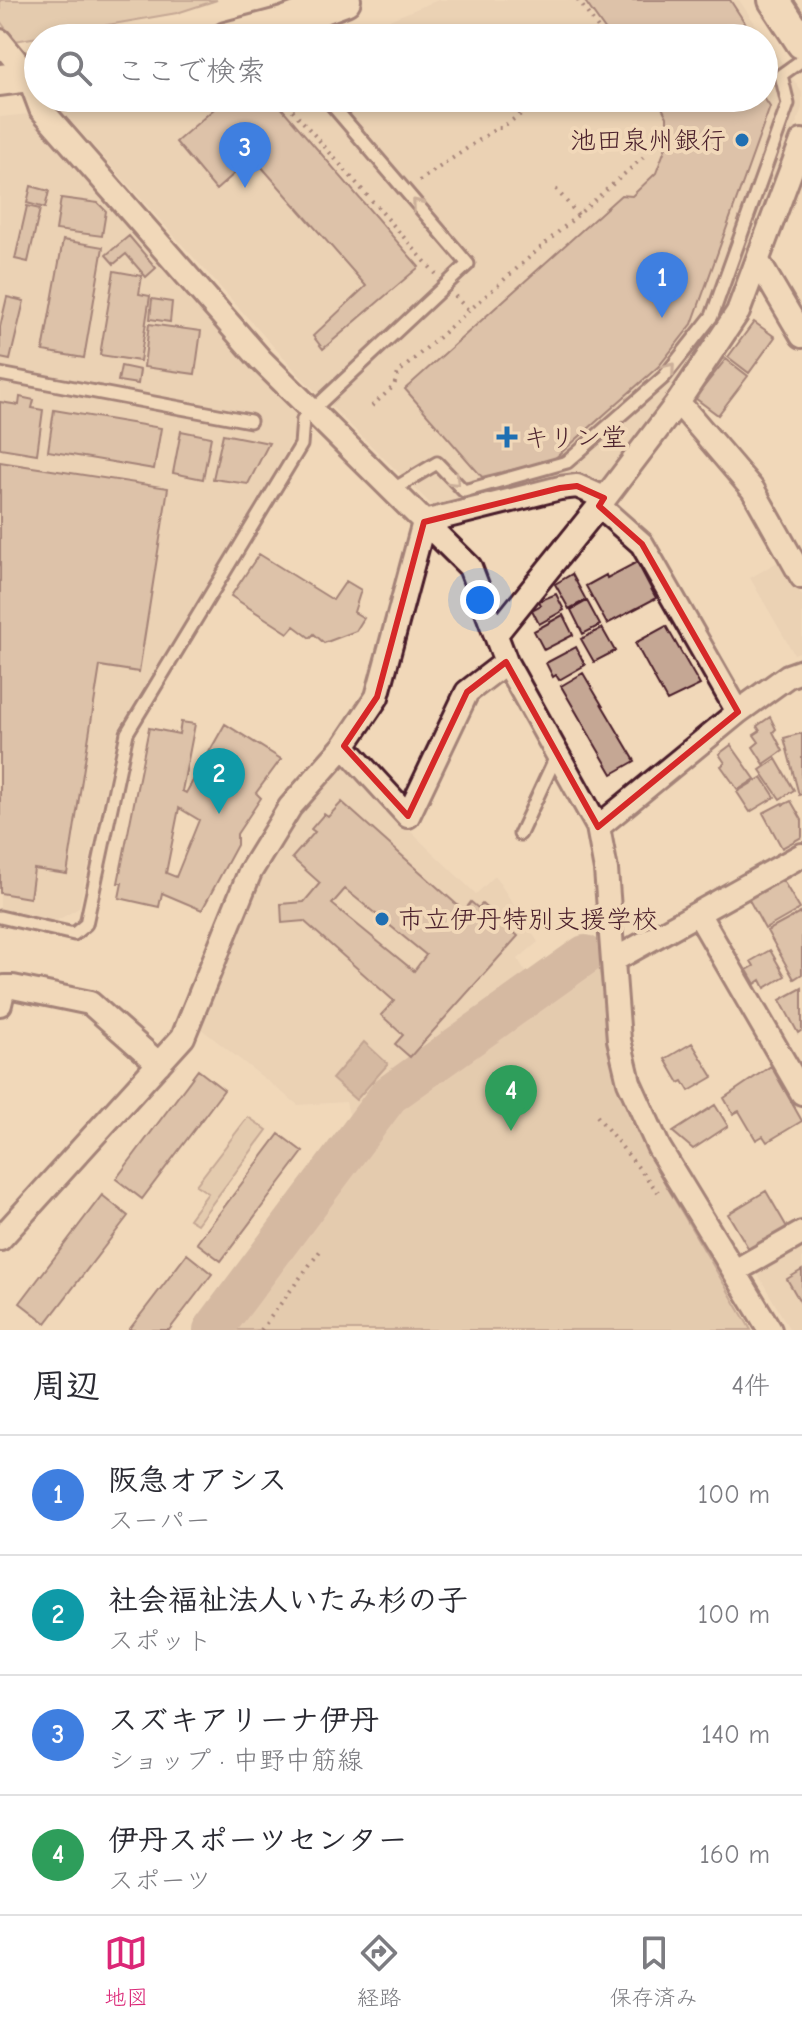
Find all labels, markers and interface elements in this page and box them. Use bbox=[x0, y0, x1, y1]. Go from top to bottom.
search box bbox=[24, 24, 778, 112]
icon: search bbox=[52, 46, 96, 90]
text: ここで検索 bbox=[116, 54, 266, 89]
pin: 3 bbox=[219, 122, 271, 188]
place label: 池田泉州銀行 bbox=[570, 126, 726, 156]
marker: 池田泉州銀行 bbox=[733, 131, 751, 149]
one-way arrow bbox=[412, 199, 427, 214]
pin: 1 bbox=[636, 252, 688, 318]
one-way arrow bbox=[660, 363, 675, 378]
place label: キリン堂 bbox=[523, 423, 627, 453]
marker: キリン堂 bbox=[498, 428, 516, 446]
one-way arrow bbox=[446, 472, 460, 487]
your location bbox=[460, 580, 500, 620]
pin: 2 bbox=[193, 748, 245, 814]
place label: 市立伊丹特別支援学校 bbox=[398, 905, 658, 935]
marker: 市立伊丹特別支援学校 bbox=[373, 910, 391, 928]
pin: 4 bbox=[485, 1065, 537, 1131]
text: 周辺 bbox=[32, 1366, 100, 1406]
text: 4件 bbox=[731, 1371, 770, 1401]
text: 阪急オアシス bbox=[108, 1463, 287, 1498]
text: 1 bbox=[53, 1480, 63, 1510]
text: 100 m bbox=[698, 1480, 770, 1510]
text: スーパー bbox=[108, 1506, 211, 1536]
text: 社会福祉法人いたみ杉の子 bbox=[108, 1583, 467, 1618]
text: 2 bbox=[52, 1600, 64, 1630]
text: 100 m bbox=[698, 1600, 770, 1630]
text: スポット bbox=[108, 1626, 212, 1656]
text: スズキアリーナ伊丹 bbox=[108, 1703, 379, 1738]
text: 3 bbox=[52, 1720, 64, 1750]
text: 140 m bbox=[701, 1720, 770, 1750]
text: ショップ · 中野中筋線 bbox=[108, 1746, 363, 1776]
text: 伊丹スポーツセンター bbox=[108, 1823, 407, 1858]
text: 4 bbox=[52, 1840, 64, 1870]
text: 160 m bbox=[700, 1840, 770, 1870]
text: スポーツ bbox=[108, 1866, 211, 1896]
tab: 地図 bbox=[104, 1931, 148, 2011]
tab: 経路 bbox=[357, 1931, 401, 2011]
tab: 保存済み bbox=[610, 1931, 698, 2011]

